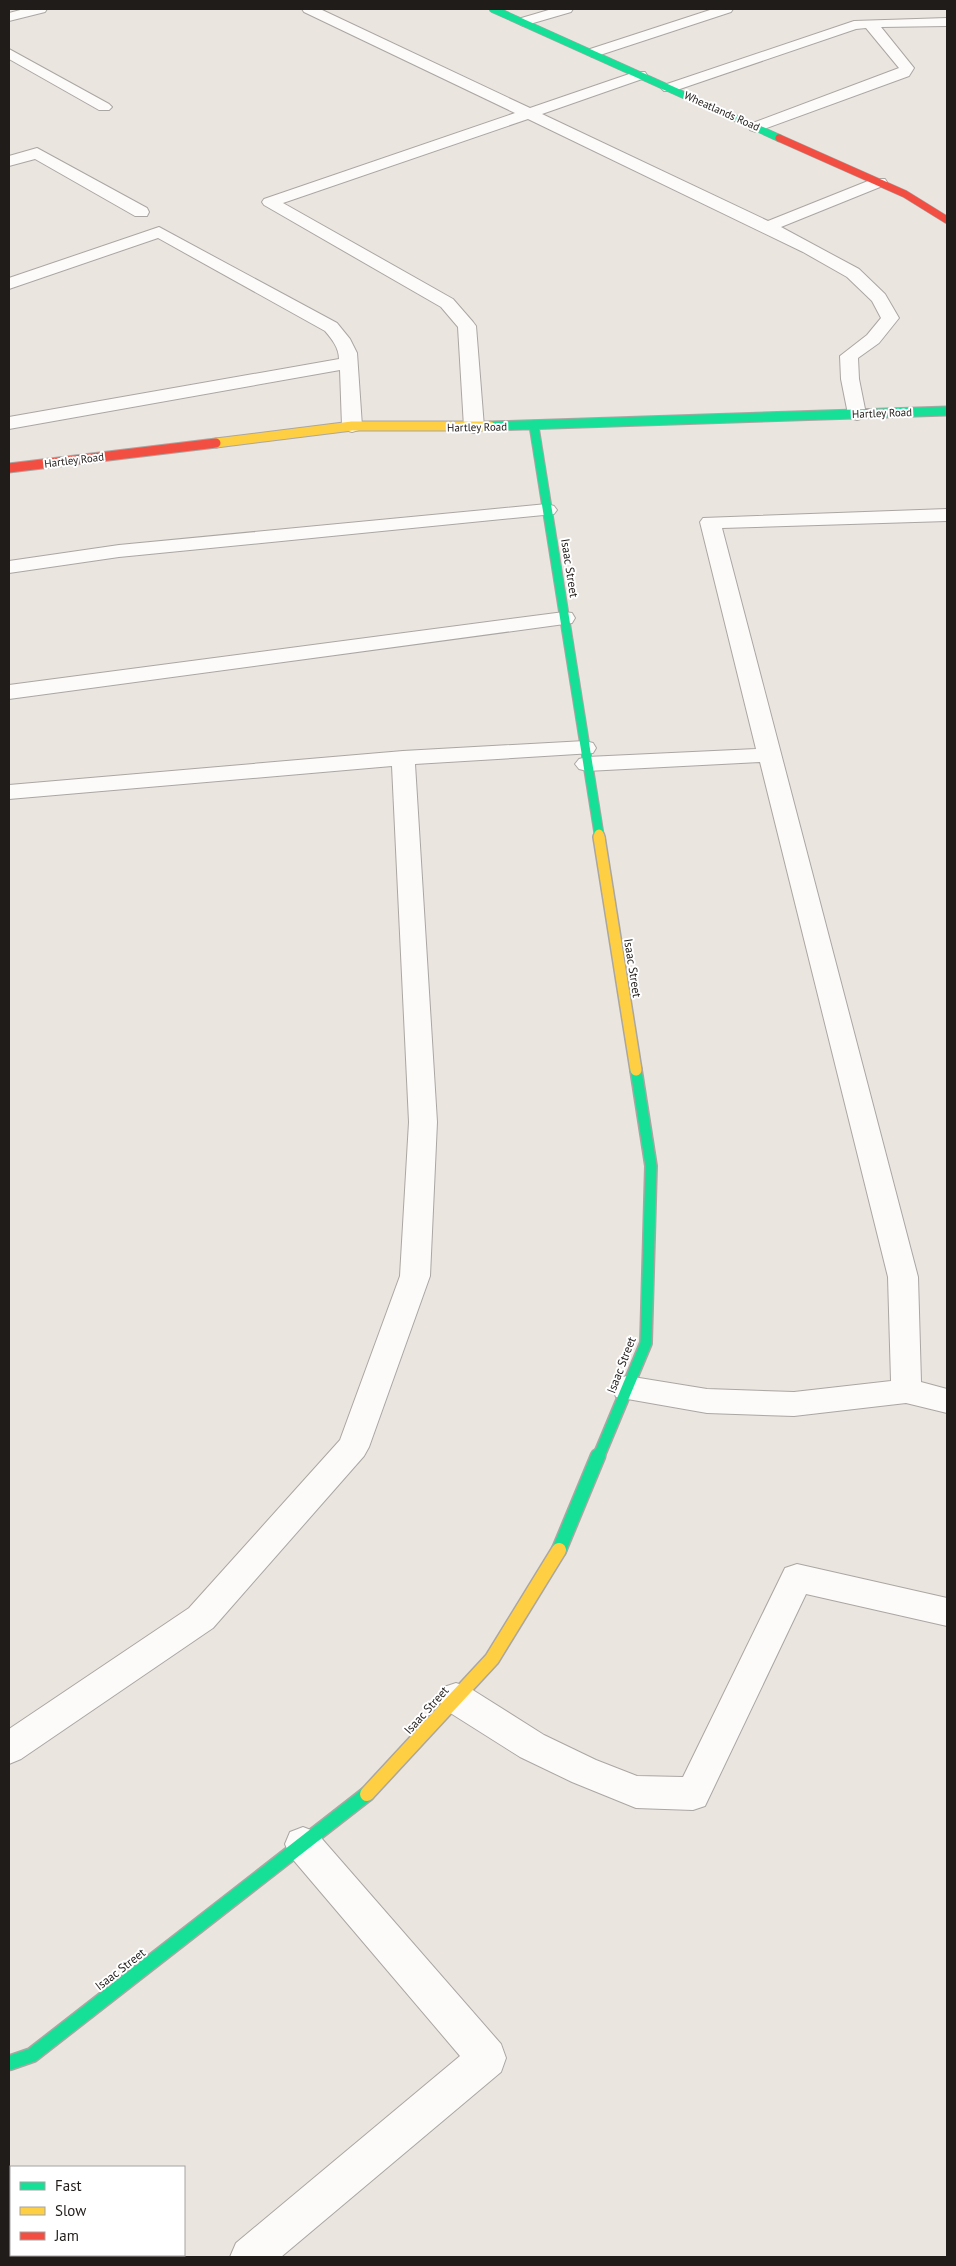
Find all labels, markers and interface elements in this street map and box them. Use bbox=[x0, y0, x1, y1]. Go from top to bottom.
street label: Wheatlands Road bbox=[682, 88, 762, 134]
street label: Hartley Road bbox=[852, 405, 912, 421]
street label: Hartley Road bbox=[447, 419, 507, 435]
street label: Hartley Road bbox=[43, 449, 105, 471]
street label: Isaac Street bbox=[558, 537, 582, 599]
street label: Isaac Street bbox=[621, 937, 645, 999]
street label: Isaac Street bbox=[603, 1335, 639, 1395]
street label: Isaac Street bbox=[401, 1683, 451, 1737]
street label: Isaac Street bbox=[92, 1945, 148, 1993]
legend bbox=[10, 2166, 185, 2256]
text: Fast bbox=[55, 2176, 82, 2195]
text: Slow bbox=[55, 2201, 86, 2220]
text: Jam bbox=[54, 2226, 79, 2245]

